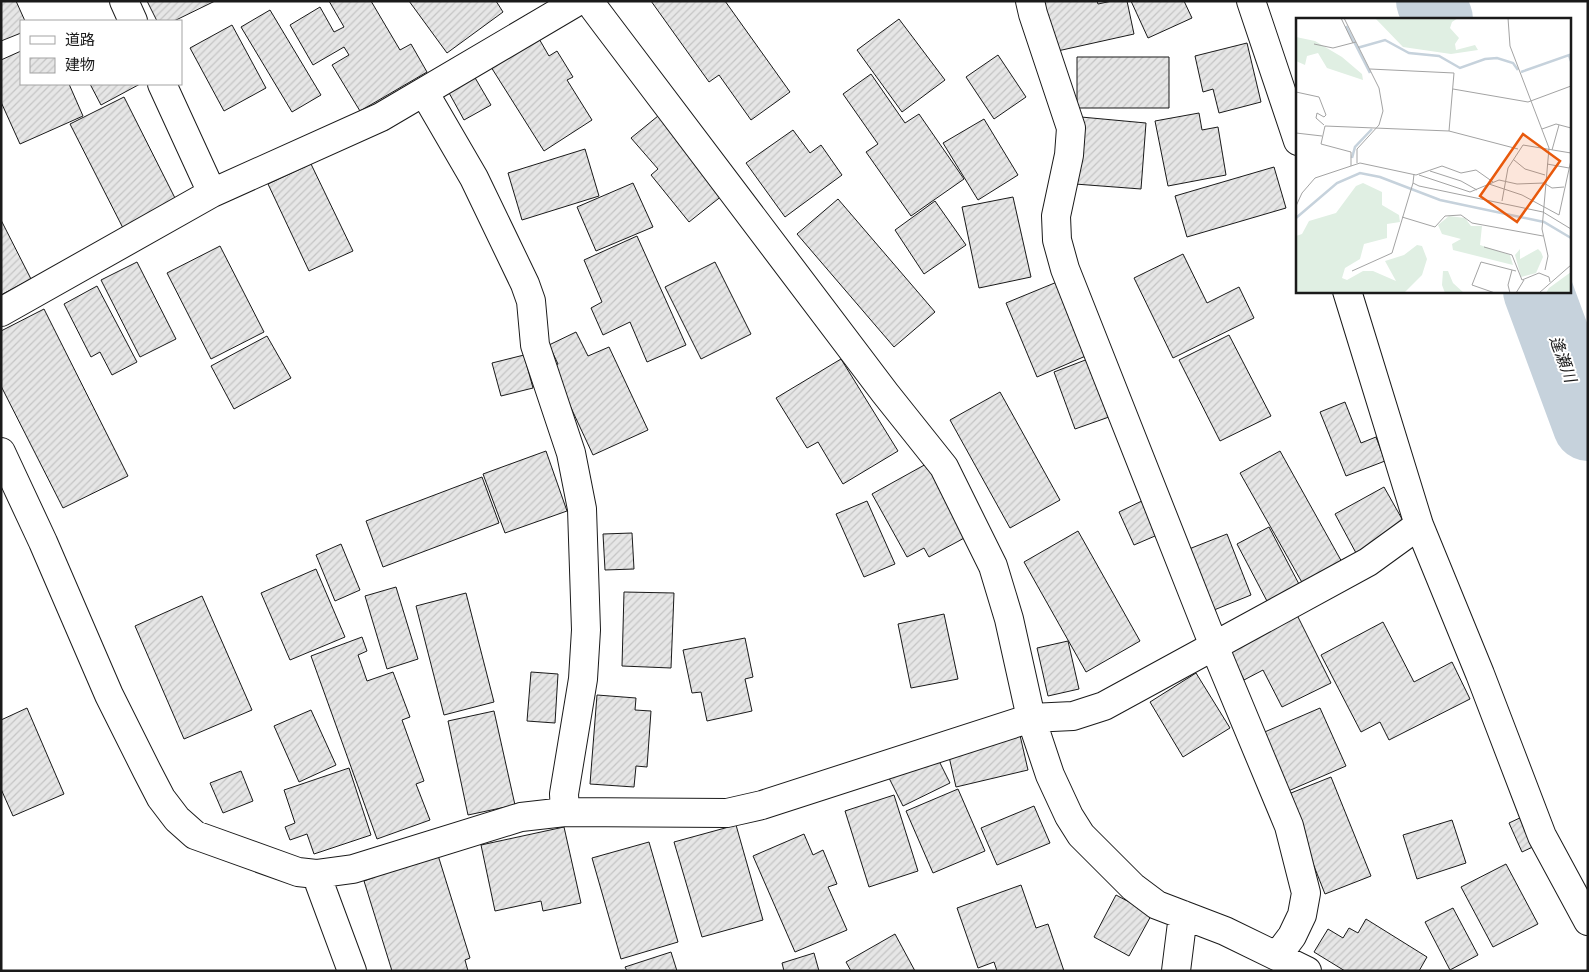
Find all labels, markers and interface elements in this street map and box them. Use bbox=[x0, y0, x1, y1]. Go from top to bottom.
inset map bbox=[1296, 18, 1572, 292]
legend bbox=[20, 20, 182, 85]
text: 道路 bbox=[65, 31, 95, 49]
text: 建物 bbox=[65, 56, 95, 74]
water label: 逢瀬川 bbox=[1546, 333, 1581, 387]

